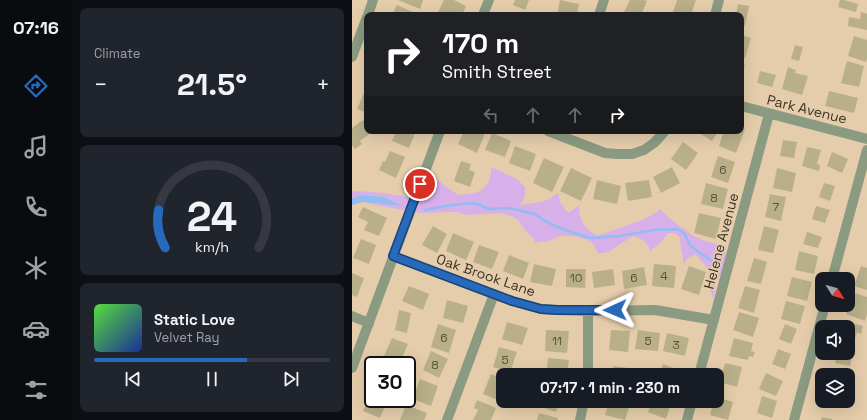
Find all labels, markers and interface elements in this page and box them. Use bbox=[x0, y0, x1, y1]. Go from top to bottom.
text: 07:16 bbox=[13, 16, 59, 39]
text: 170 m bbox=[442, 25, 519, 61]
icon: right bbox=[376, 28, 428, 80]
text: Climate bbox=[94, 45, 140, 62]
text: Smith Street bbox=[442, 60, 552, 83]
text: 21.5° bbox=[177, 65, 247, 104]
text: − bbox=[94, 70, 108, 98]
text: + bbox=[316, 70, 330, 98]
icon: directions bbox=[22, 72, 50, 100]
street label: Park Avenue bbox=[765, 90, 849, 128]
icon: left bbox=[480, 104, 502, 126]
icon: ahead bbox=[522, 104, 544, 126]
icon: ahead bbox=[564, 104, 586, 126]
icon: right bbox=[606, 104, 628, 126]
icon: music bbox=[22, 133, 50, 161]
house number: 6 bbox=[719, 162, 727, 178]
pin bbox=[403, 167, 437, 201]
icon: arrive bbox=[409, 173, 431, 195]
text: 24 bbox=[187, 190, 237, 243]
house number: 8 bbox=[710, 190, 718, 206]
street label: Helene Avenue bbox=[700, 191, 742, 291]
icon: phone bbox=[22, 193, 50, 221]
house number: 7 bbox=[773, 199, 780, 215]
text: km/h bbox=[195, 238, 229, 256]
street label: Oak Brook Lane bbox=[434, 250, 538, 300]
icon: climate bbox=[22, 254, 50, 282]
house number: 4 bbox=[660, 268, 668, 284]
house number: 10 bbox=[570, 270, 582, 286]
house number: 6 bbox=[630, 270, 638, 286]
north arrow bbox=[815, 272, 855, 312]
map controls bbox=[815, 272, 855, 408]
position arrow bbox=[594, 289, 636, 331]
text: Static Love bbox=[154, 310, 235, 329]
icon: car bbox=[22, 315, 50, 343]
button: sound bbox=[815, 320, 855, 360]
text: Velvet Ray bbox=[154, 329, 219, 346]
house number: 6 bbox=[440, 330, 448, 346]
house number: 11 bbox=[552, 333, 562, 349]
house number: 5 bbox=[644, 333, 652, 349]
house number: 3 bbox=[672, 337, 680, 353]
house number: 5 bbox=[501, 352, 509, 368]
speed limit sign: 30 bbox=[364, 356, 416, 408]
house number: 8 bbox=[431, 357, 439, 373]
icon: previous bbox=[122, 368, 144, 390]
icon: pause bbox=[201, 368, 223, 390]
icon: next bbox=[280, 368, 302, 390]
button: layers bbox=[815, 368, 855, 408]
icon: filters bbox=[22, 376, 50, 404]
text: 07:17 · 1 min · 230 m bbox=[540, 378, 680, 397]

